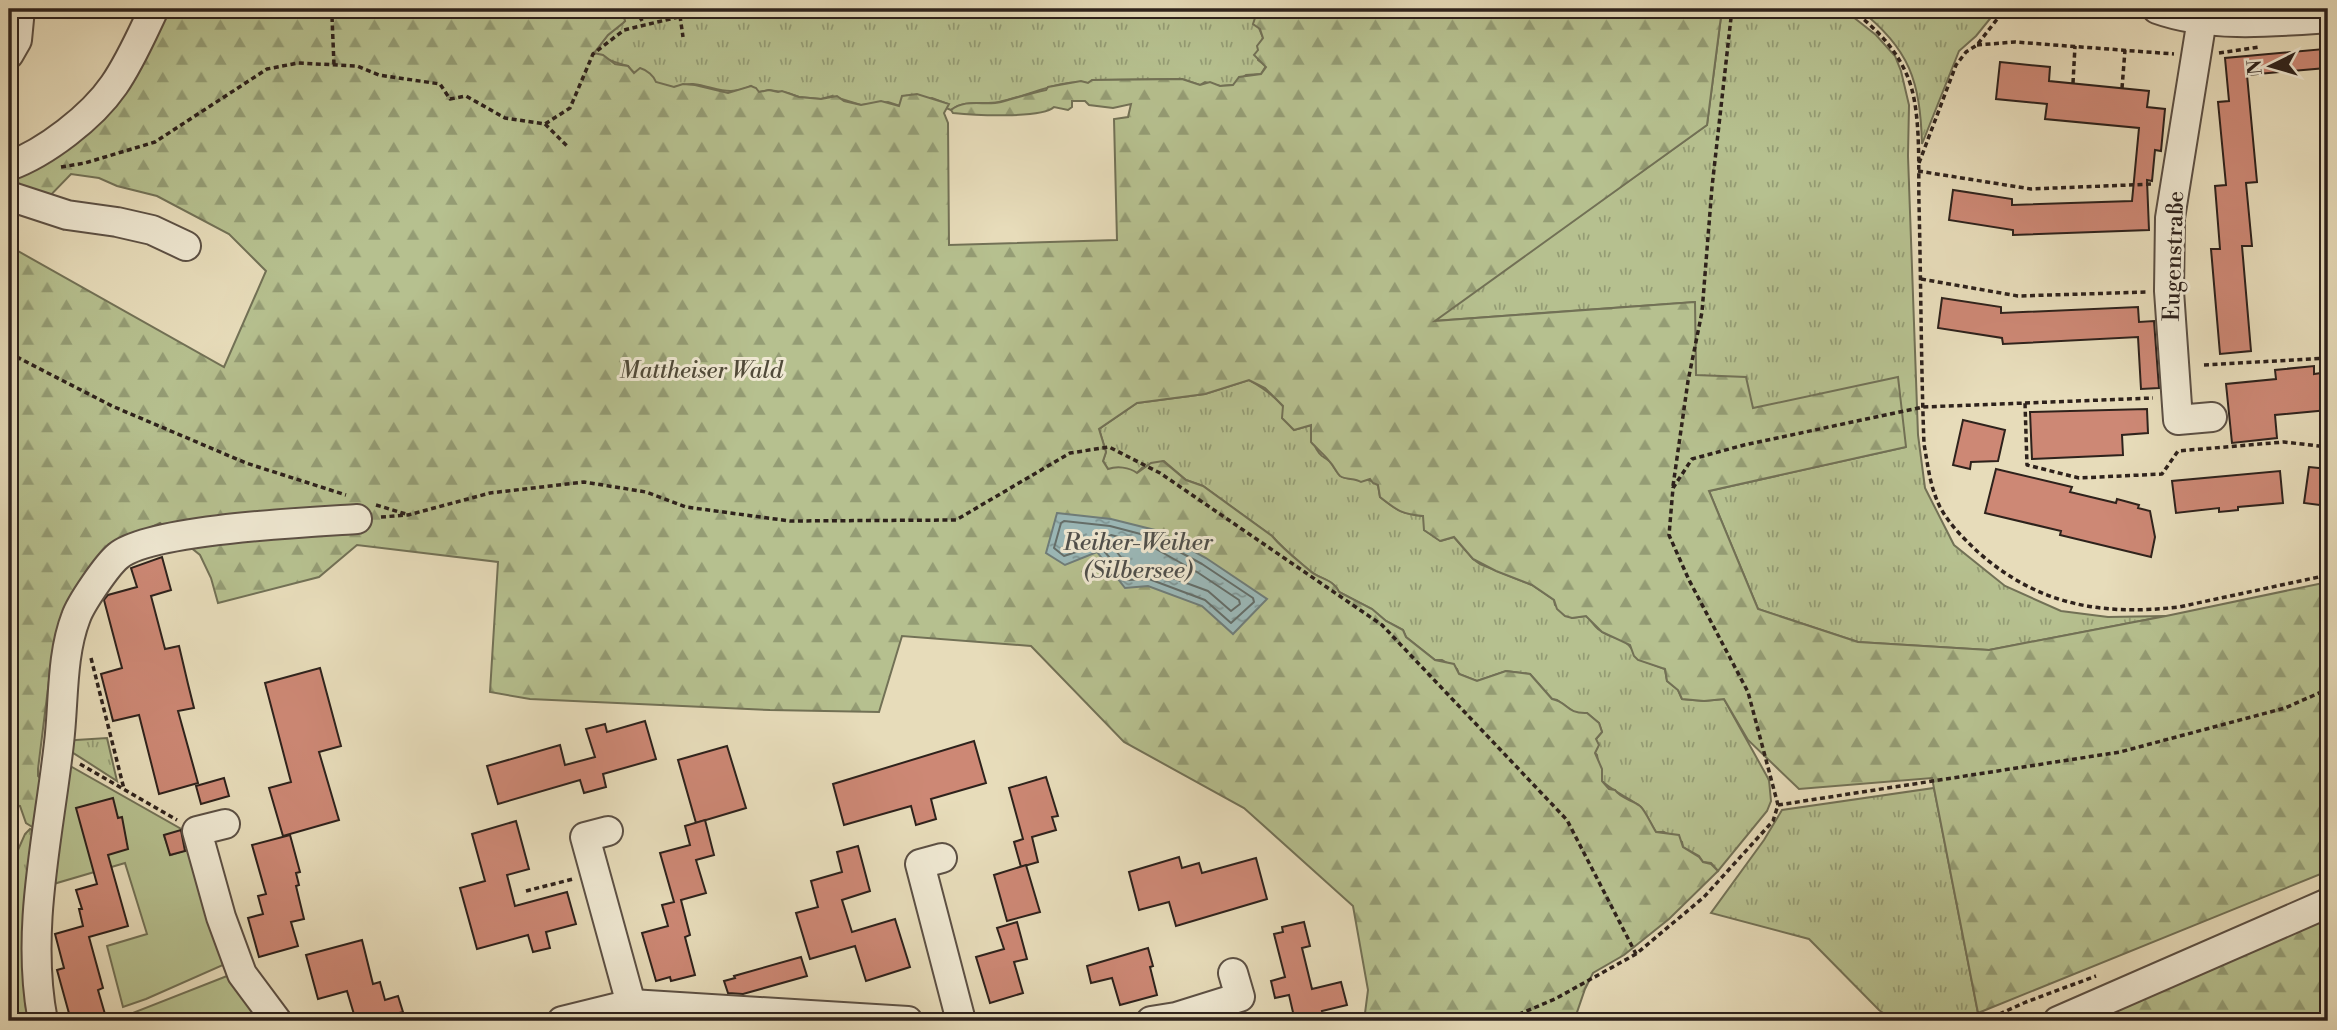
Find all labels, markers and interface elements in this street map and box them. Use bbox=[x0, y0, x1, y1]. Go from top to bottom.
north arrow bbox=[2236, 32, 2306, 102]
text: N bbox=[2242, 59, 2268, 76]
street label: Eugenstraße bbox=[2158, 190, 2190, 322]
park label: Mattheiser Wald bbox=[619, 357, 784, 385]
water label: Reiher-Weiher (Silbersee) bbox=[1062, 528, 1214, 586]

